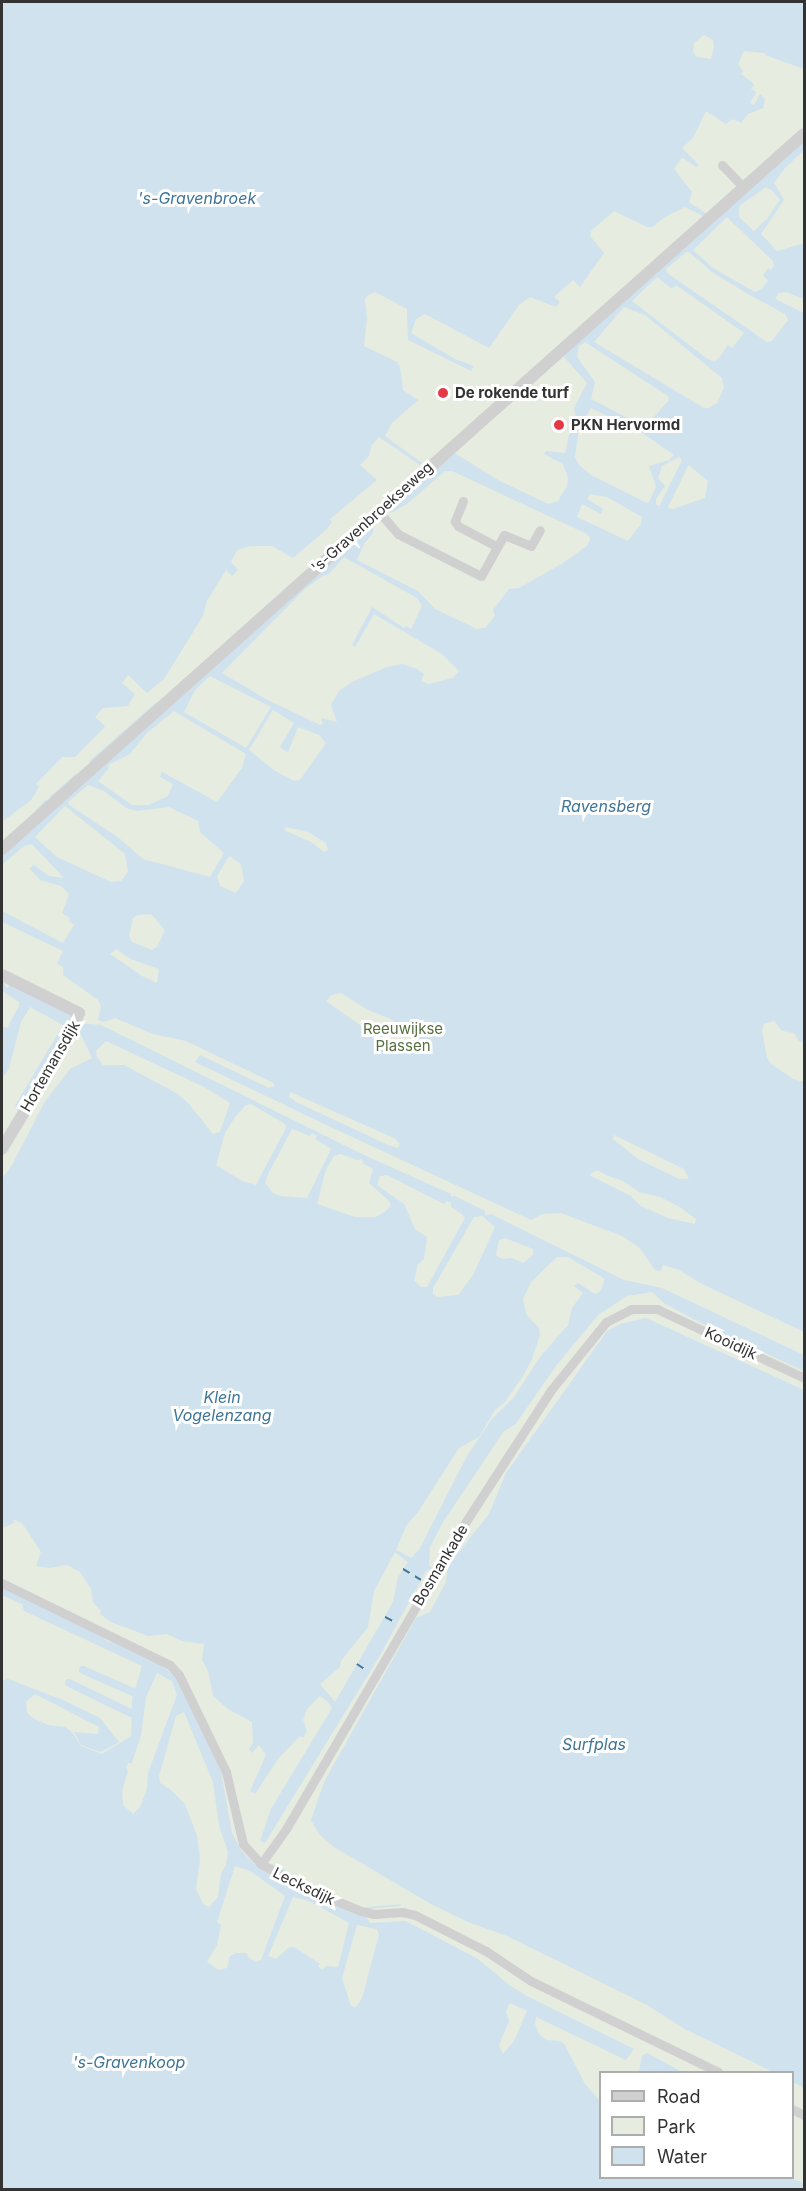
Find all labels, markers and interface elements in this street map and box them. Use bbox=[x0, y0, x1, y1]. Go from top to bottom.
water label: 's-Gravenbroek bbox=[138, 188, 256, 208]
place label: De rokende turf bbox=[455, 384, 569, 402]
marker: De rokende turf bbox=[436, 386, 450, 400]
place label: PKN Hervormd bbox=[571, 416, 680, 434]
marker: PKN Hervormd bbox=[552, 418, 566, 432]
street label: 's-Gravenbroekseweg bbox=[308, 458, 436, 576]
water label: Ravensberg bbox=[561, 796, 651, 816]
street label: Hortemansdijk bbox=[17, 1017, 83, 1115]
park label: Reeuwijkse Plassen bbox=[363, 1019, 443, 1054]
street label: Kooidijk bbox=[702, 1323, 760, 1363]
water label: Klein Vogelenzang bbox=[172, 1387, 272, 1425]
street label: Bosmankade bbox=[409, 1521, 471, 1609]
water label: Surfplas bbox=[562, 1734, 626, 1754]
street label: Lecksdijk bbox=[270, 1863, 338, 1909]
water label: 's-Gravenkoop bbox=[73, 2052, 185, 2072]
legend bbox=[599, 2071, 794, 2179]
text: Road bbox=[657, 2086, 700, 2107]
text: Park bbox=[657, 2116, 696, 2137]
text: Water bbox=[657, 2146, 707, 2167]

